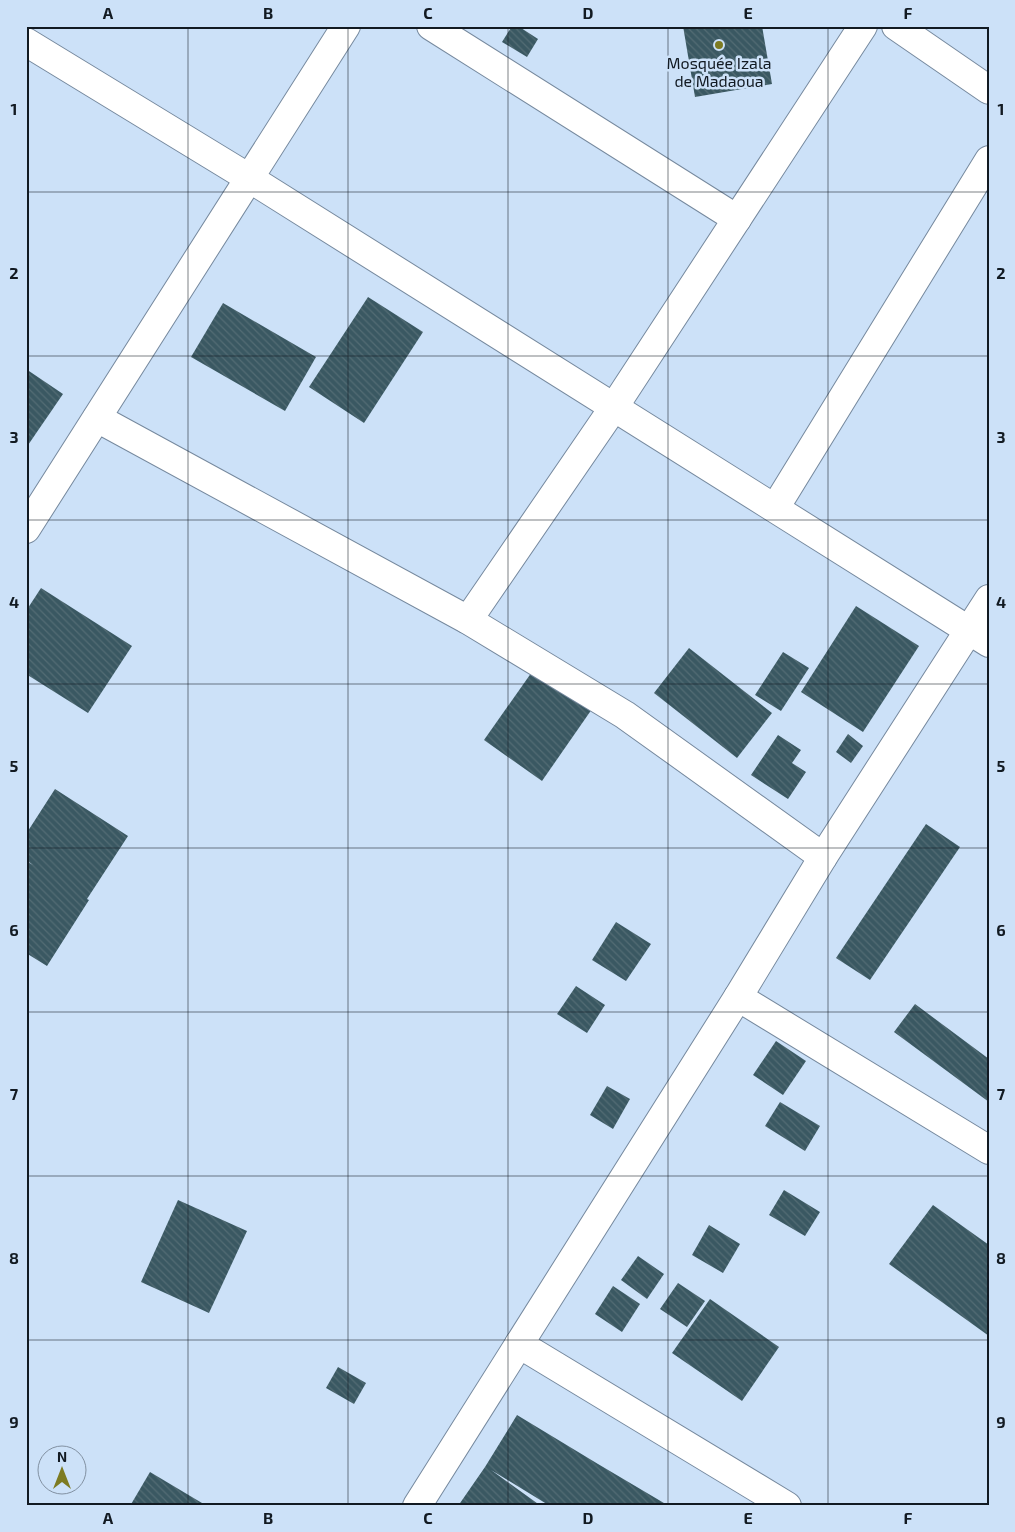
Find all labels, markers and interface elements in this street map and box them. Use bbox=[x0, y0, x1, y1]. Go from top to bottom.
text: A bbox=[103, 3, 114, 22]
text: B bbox=[263, 3, 273, 22]
text: C bbox=[423, 3, 433, 22]
text: D bbox=[583, 3, 594, 22]
text: E bbox=[743, 3, 753, 22]
text: F bbox=[904, 3, 913, 22]
marker: Mosquée Izala de Madaoua bbox=[713, 39, 725, 51]
place label: Mosquée Izala de Madaoua bbox=[667, 53, 771, 90]
text: 1 bbox=[11, 99, 17, 118]
text: 1 bbox=[998, 99, 1004, 118]
text: 2 bbox=[9, 263, 19, 282]
text: 2 bbox=[996, 263, 1006, 282]
text: 3 bbox=[9, 427, 19, 446]
text: 3 bbox=[996, 427, 1006, 446]
text: 4 bbox=[9, 592, 19, 611]
text: 4 bbox=[996, 592, 1006, 611]
text: 5 bbox=[10, 756, 19, 775]
text: 5 bbox=[997, 756, 1006, 775]
text: 6 bbox=[9, 920, 19, 939]
text: 6 bbox=[996, 920, 1006, 939]
text: 7 bbox=[10, 1084, 19, 1103]
text: 7 bbox=[997, 1084, 1006, 1103]
text: 8 bbox=[9, 1248, 19, 1267]
text: 8 bbox=[996, 1248, 1006, 1267]
text: 9 bbox=[9, 1412, 19, 1431]
text: 9 bbox=[996, 1412, 1006, 1431]
north arrow bbox=[38, 1444, 88, 1494]
text: N bbox=[57, 1448, 67, 1465]
text: A bbox=[103, 1508, 114, 1527]
text: B bbox=[263, 1508, 273, 1527]
text: C bbox=[423, 1508, 433, 1527]
text: D bbox=[583, 1508, 594, 1527]
text: E bbox=[743, 1508, 753, 1527]
text: F bbox=[904, 1508, 913, 1527]

